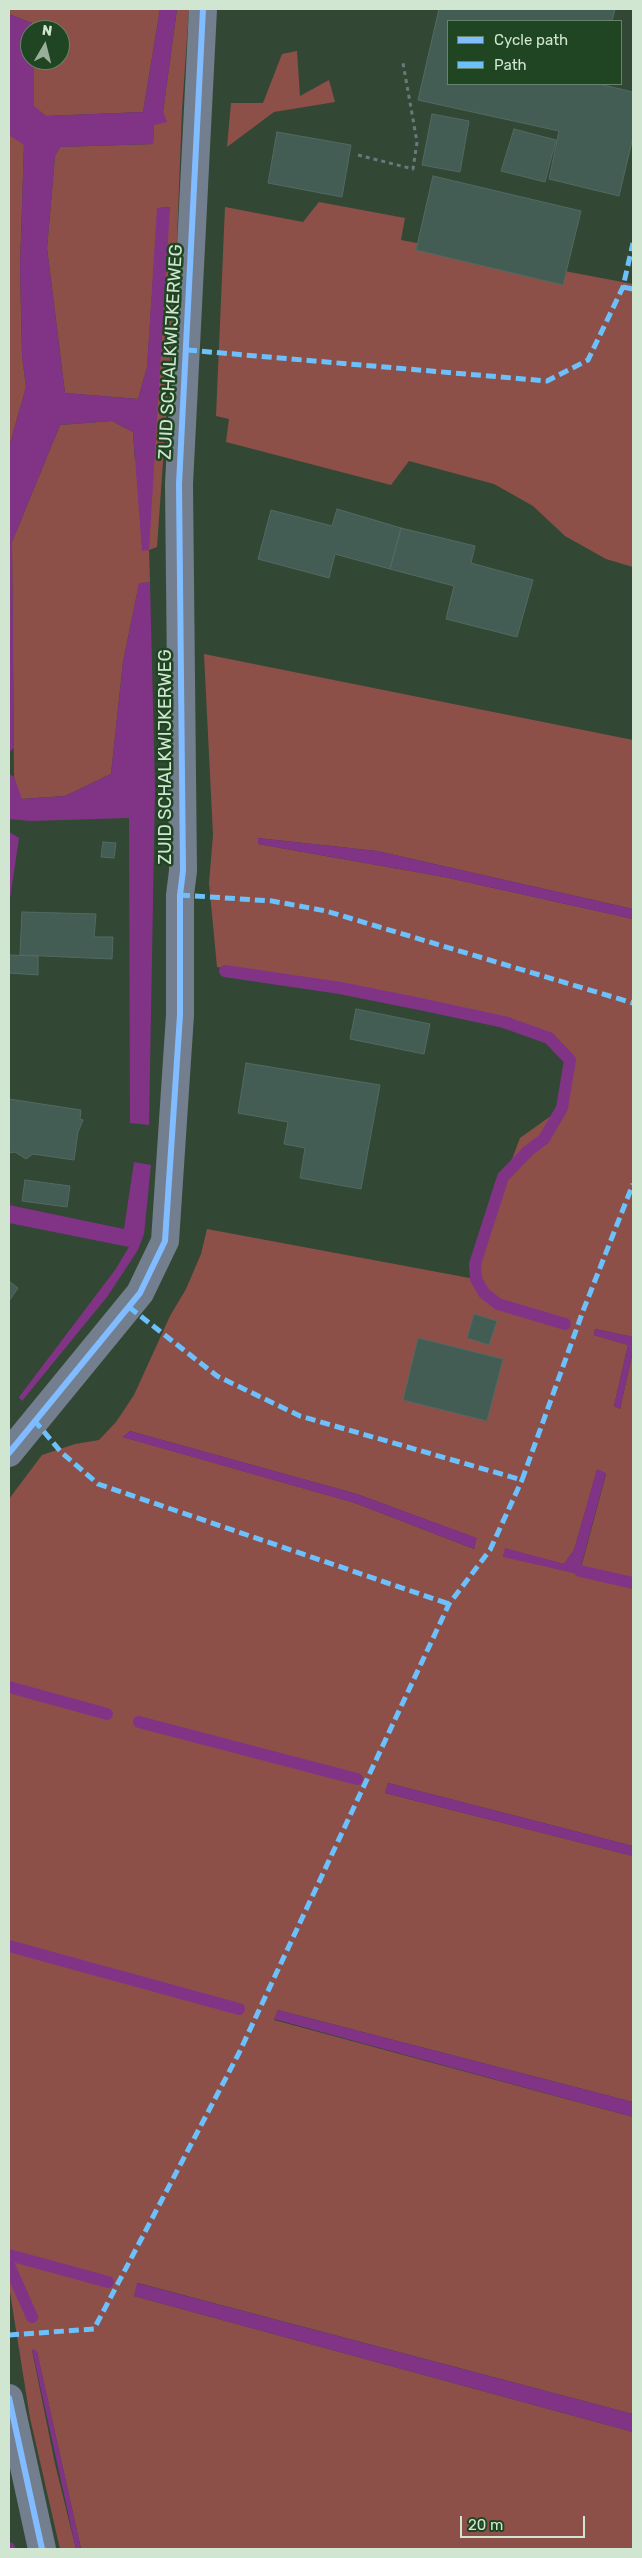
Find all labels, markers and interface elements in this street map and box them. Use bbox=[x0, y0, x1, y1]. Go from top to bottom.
north arrow bbox=[20, 20, 70, 70]
legend bbox=[447, 20, 622, 85]
text: N bbox=[41, 22, 53, 40]
text: Cycle path bbox=[494, 31, 568, 49]
text: Path bbox=[494, 56, 527, 74]
street label: ZUID SCHALKWIJKERWEG bbox=[155, 244, 187, 460]
street label: ZUID SCHALKWIJKERWEG bbox=[155, 649, 177, 865]
scale bar bbox=[462, 2506, 587, 2538]
text: 20 m bbox=[468, 2516, 503, 2534]

